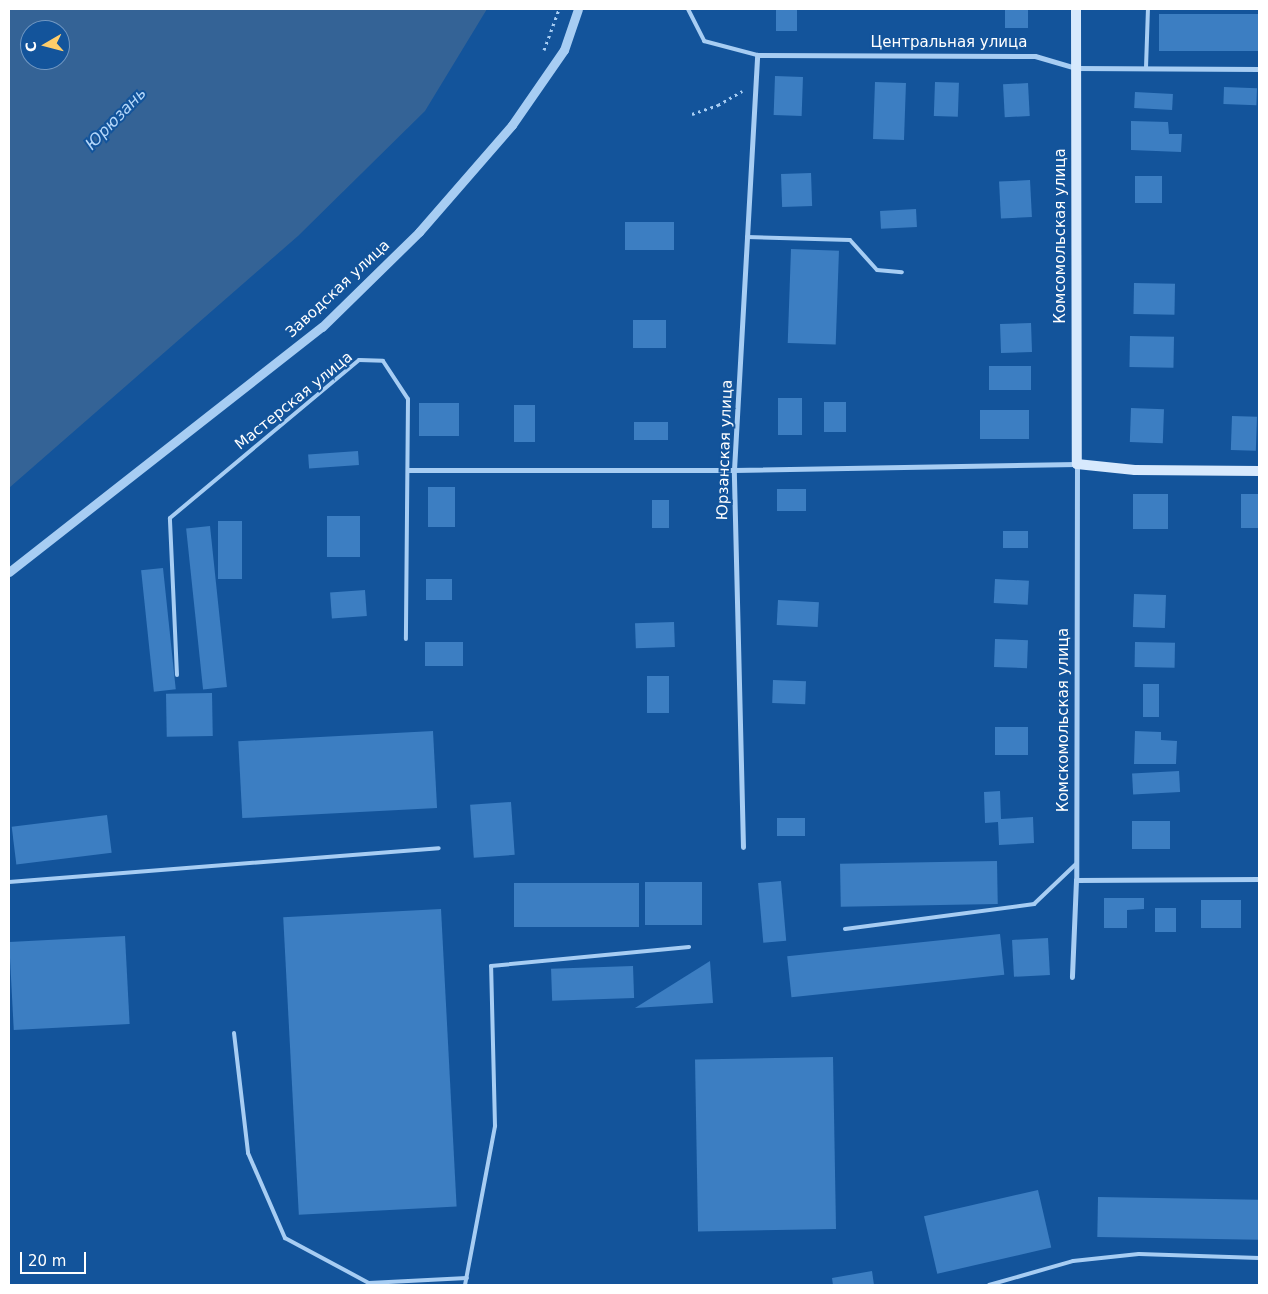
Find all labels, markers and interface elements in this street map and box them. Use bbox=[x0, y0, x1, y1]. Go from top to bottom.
north arrow bbox=[20, 20, 70, 70]
street label: Центральная улица bbox=[871, 34, 1027, 52]
text: С bbox=[22, 41, 40, 53]
water label: Юрюзань bbox=[82, 84, 150, 154]
street label: Комсомольская улица bbox=[1052, 148, 1070, 324]
street label: Заводская улица bbox=[282, 236, 394, 342]
street label: Мастерская улица bbox=[232, 348, 356, 454]
street label: Юрзанская улица bbox=[714, 379, 736, 521]
street label: Комскомольская улица bbox=[1055, 628, 1073, 812]
scale bar bbox=[22, 1242, 89, 1274]
text: 20 m bbox=[28, 1252, 66, 1270]

